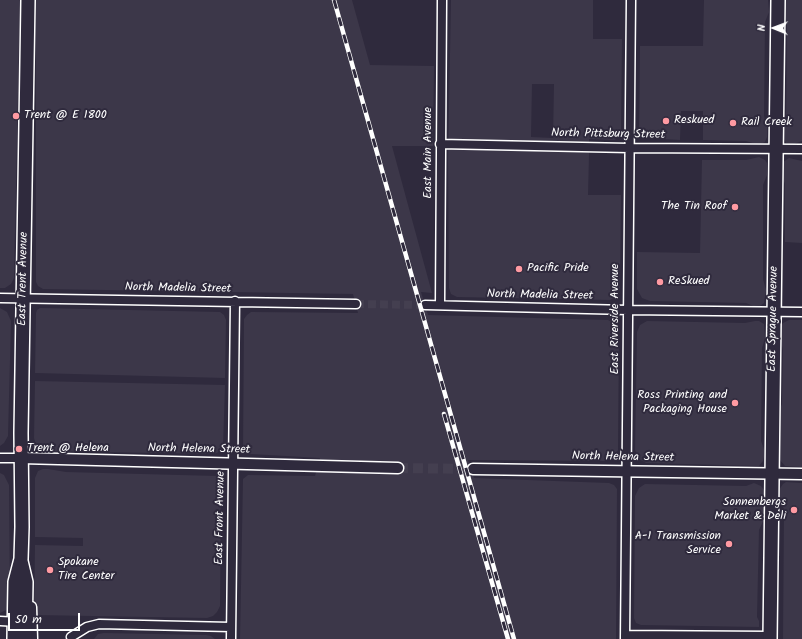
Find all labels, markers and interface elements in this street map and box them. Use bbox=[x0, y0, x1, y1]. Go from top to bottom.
north arrow bbox=[754, 8, 794, 48]
text: N bbox=[753, 24, 771, 31]
street label: East Main Avenue bbox=[422, 107, 436, 199]
place label: Trent @ E 1800 bbox=[24, 109, 107, 123]
marker: Trent @ E 1800 bbox=[11, 111, 21, 121]
place label: Reskued bbox=[674, 114, 714, 128]
marker: Reskued bbox=[661, 116, 671, 126]
place label: Rail Creek bbox=[741, 116, 792, 130]
marker: Rail Creek bbox=[728, 118, 738, 128]
street label: North Pittsburg Street bbox=[551, 127, 665, 143]
place label: The Tin Roof bbox=[661, 200, 727, 214]
marker: The Tin Roof bbox=[730, 202, 740, 212]
street label: East Trent Avenue bbox=[16, 232, 32, 326]
place label: Pacific Pride bbox=[527, 262, 589, 276]
street label: East Riverside Avenue bbox=[609, 263, 623, 375]
marker: Pacific Pride bbox=[514, 264, 524, 274]
street label: East Sprague Avenue bbox=[766, 266, 782, 372]
place label: ReSkued bbox=[668, 275, 710, 289]
marker: ReSkued bbox=[655, 277, 665, 287]
street label: North Madelia Street bbox=[125, 281, 231, 297]
street label: North Madelia Street bbox=[487, 288, 593, 304]
place label: Ross Printing and Packaging House bbox=[637, 389, 727, 417]
marker: Ross Printing and Packaging House bbox=[730, 398, 740, 408]
place label: Trent @ Helena bbox=[27, 442, 109, 456]
street label: North Helena Street bbox=[148, 442, 250, 458]
marker: Trent @ Helena bbox=[14, 444, 24, 454]
street label: North Helena Street bbox=[572, 450, 674, 466]
street label: East Front Avenue bbox=[213, 471, 229, 565]
place label: Sonnenbergs Market & Deli bbox=[714, 496, 786, 524]
marker: Sonnenbergs Market & Deli bbox=[789, 505, 799, 515]
place label: A-1 Transmission Service bbox=[635, 530, 721, 558]
marker: A-1 Transmission Service bbox=[724, 539, 734, 549]
place label: Spokane Tire Center bbox=[58, 556, 114, 584]
marker: Spokane Tire Center bbox=[45, 565, 55, 575]
scale bar bbox=[10, 605, 82, 631]
text: 50 m bbox=[15, 610, 42, 629]

